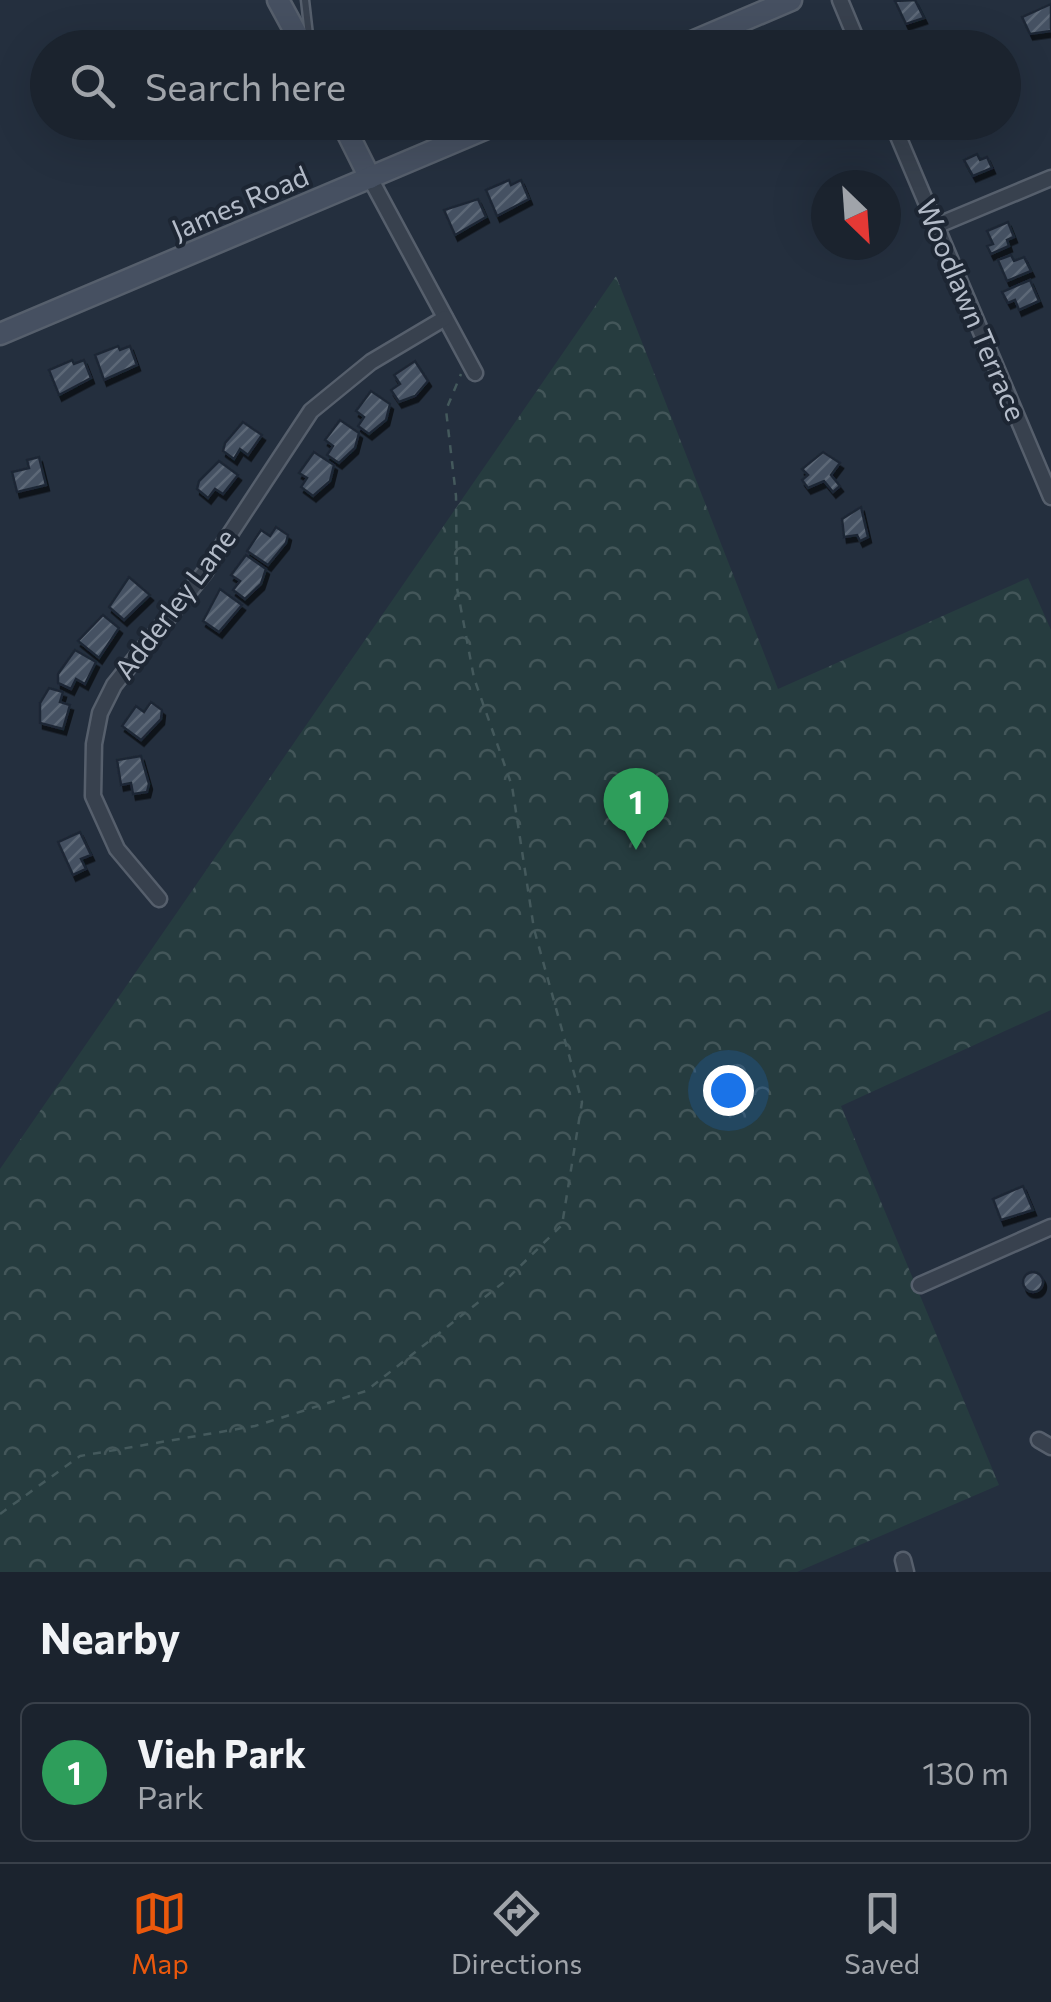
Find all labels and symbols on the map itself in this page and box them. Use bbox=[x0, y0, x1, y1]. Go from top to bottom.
street label: James Road bbox=[166, 158, 313, 246]
north arrow bbox=[811, 170, 901, 260]
street label: Woodlawn Terrace bbox=[910, 194, 1034, 426]
street label: Adderley Lane bbox=[107, 521, 242, 685]
pin: 1 bbox=[604, 768, 668, 850]
your location bbox=[703, 1065, 754, 1116]

